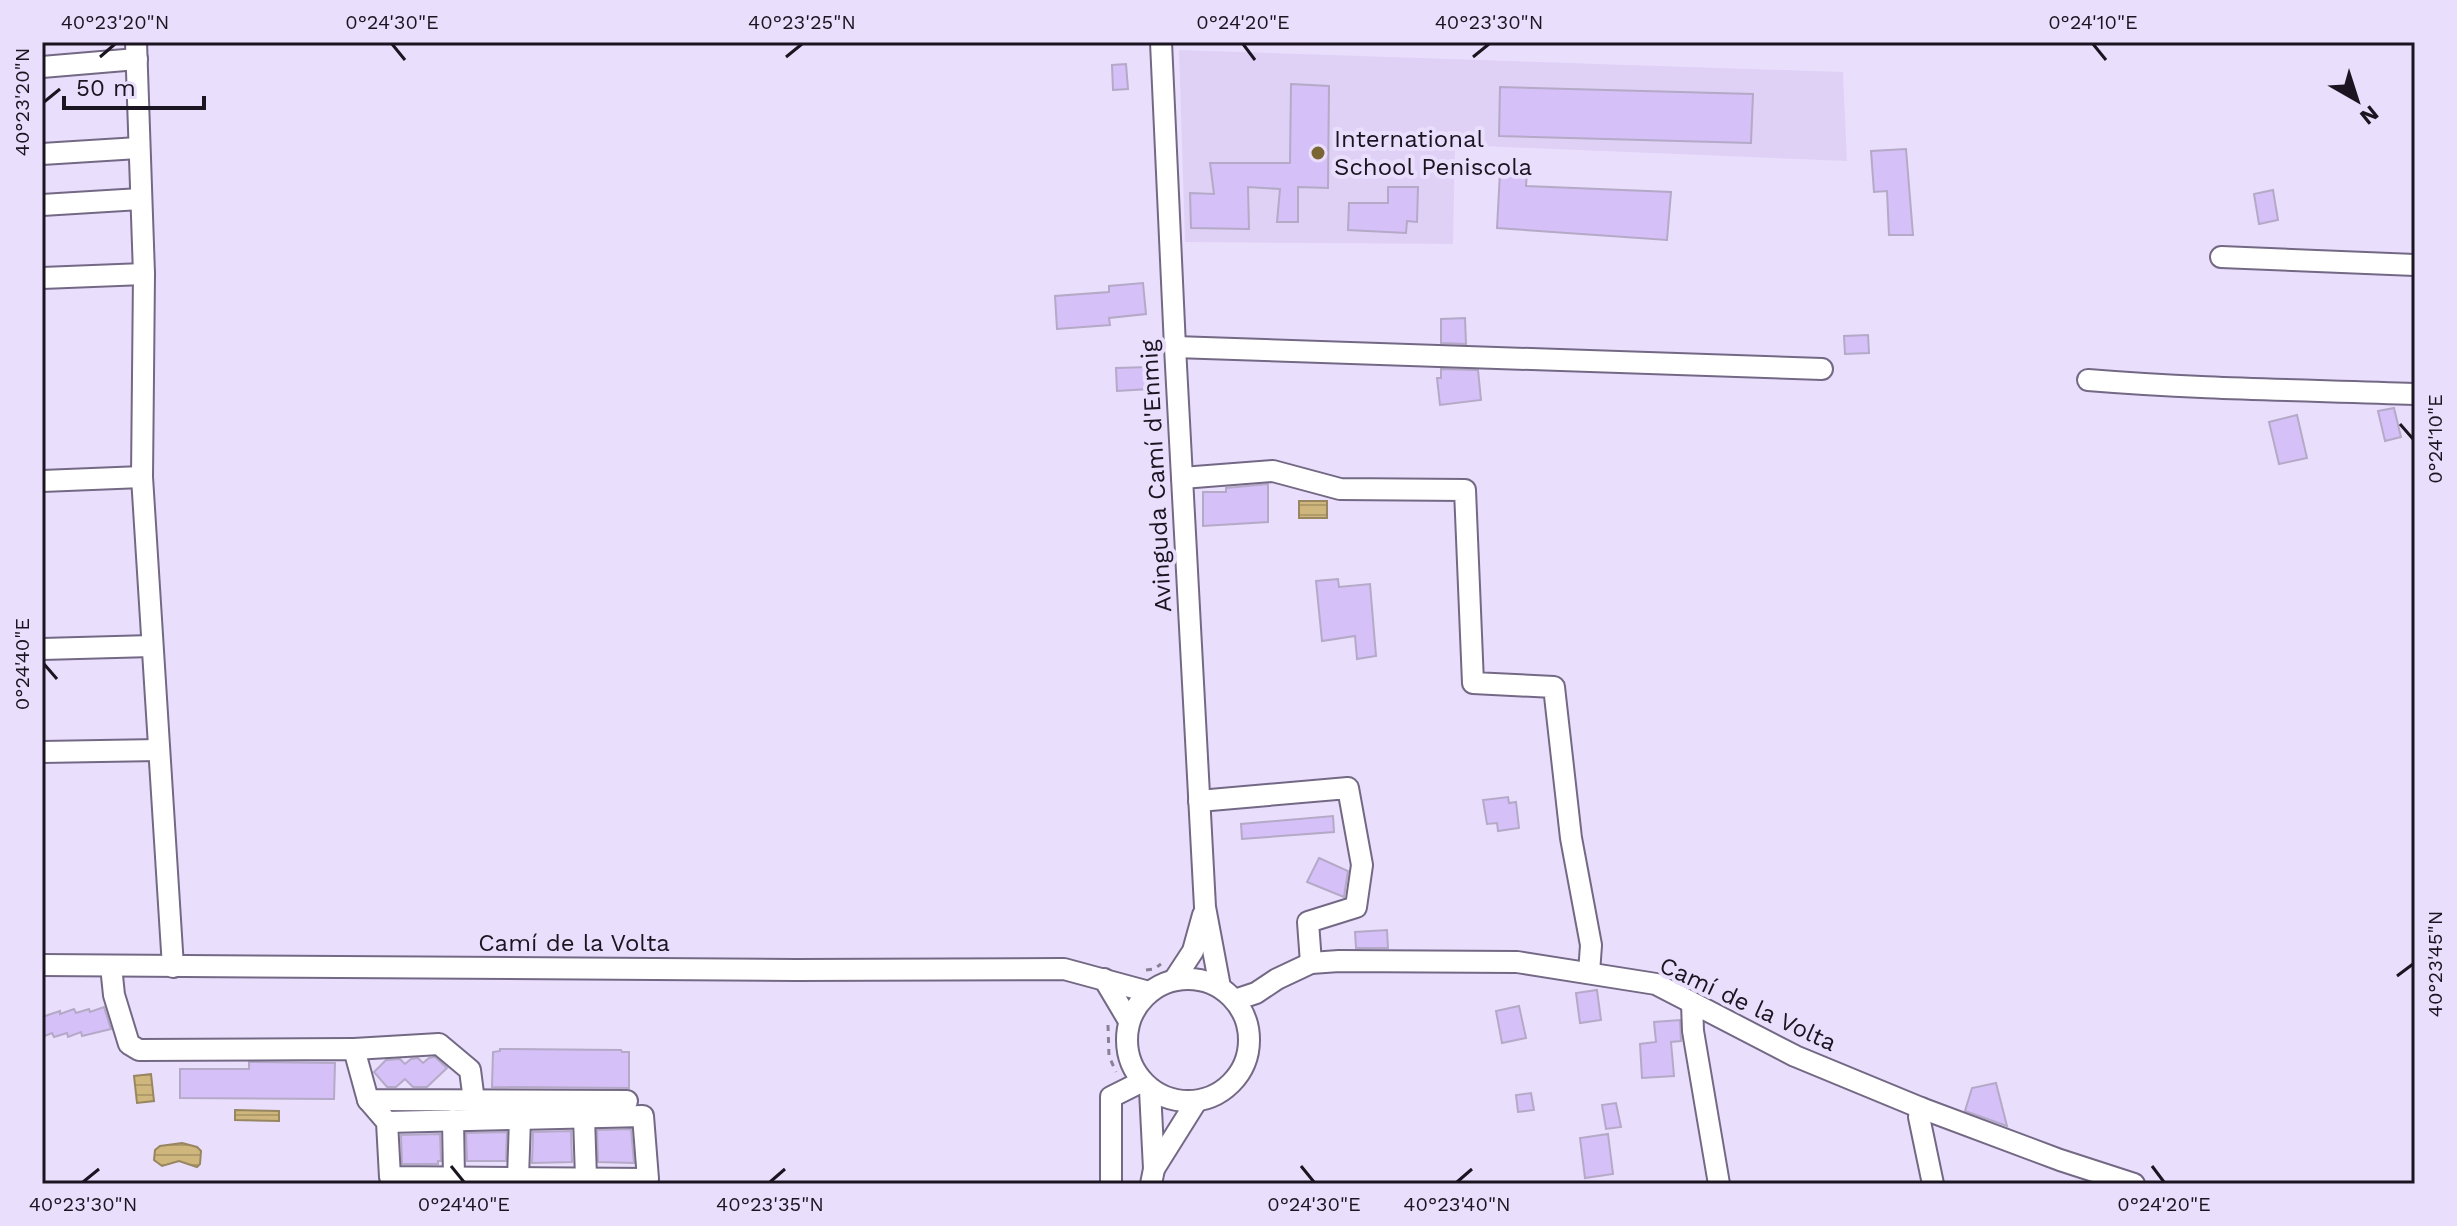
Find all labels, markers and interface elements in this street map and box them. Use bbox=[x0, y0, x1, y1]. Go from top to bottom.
text: 40°23'20"N bbox=[61, 10, 169, 34]
text: 0°24'30"E bbox=[345, 10, 439, 34]
text: 40°23'25"N bbox=[748, 10, 856, 34]
text: 0°24'20"E bbox=[1196, 10, 1290, 34]
text: 40°23'30"N bbox=[1435, 10, 1543, 34]
text: 0°24'10"E bbox=[2048, 10, 2138, 34]
text: 40°23'20"N bbox=[10, 48, 34, 156]
scale bar bbox=[64, 60, 204, 110]
north arrow bbox=[2317, 60, 2397, 140]
text: 50 m bbox=[76, 74, 136, 102]
text: N bbox=[2355, 100, 2383, 130]
place label: International School Peniscola bbox=[1334, 125, 1532, 181]
marker: International School Peniscola bbox=[1309, 144, 1327, 162]
street label: Avinguda Camí d'Enmig bbox=[1135, 339, 1177, 613]
text: 0°24'10"E bbox=[2423, 394, 2447, 484]
text: 0°24'40"E bbox=[10, 618, 34, 710]
text: 40°23'45"N bbox=[2423, 911, 2447, 1017]
street label: Camí de la Volta bbox=[478, 929, 670, 957]
street label: Camí de la Volta bbox=[1655, 951, 1841, 1057]
text: 40°23'30"N bbox=[29, 1192, 137, 1216]
text: 0°24'40"E bbox=[418, 1192, 510, 1216]
text: 40°23'35"N bbox=[716, 1192, 824, 1216]
text: 0°24'30"E bbox=[1267, 1192, 1361, 1216]
text: 40°23'40"N bbox=[1403, 1192, 1511, 1216]
text: 0°24'20"E bbox=[2117, 1192, 2211, 1216]

